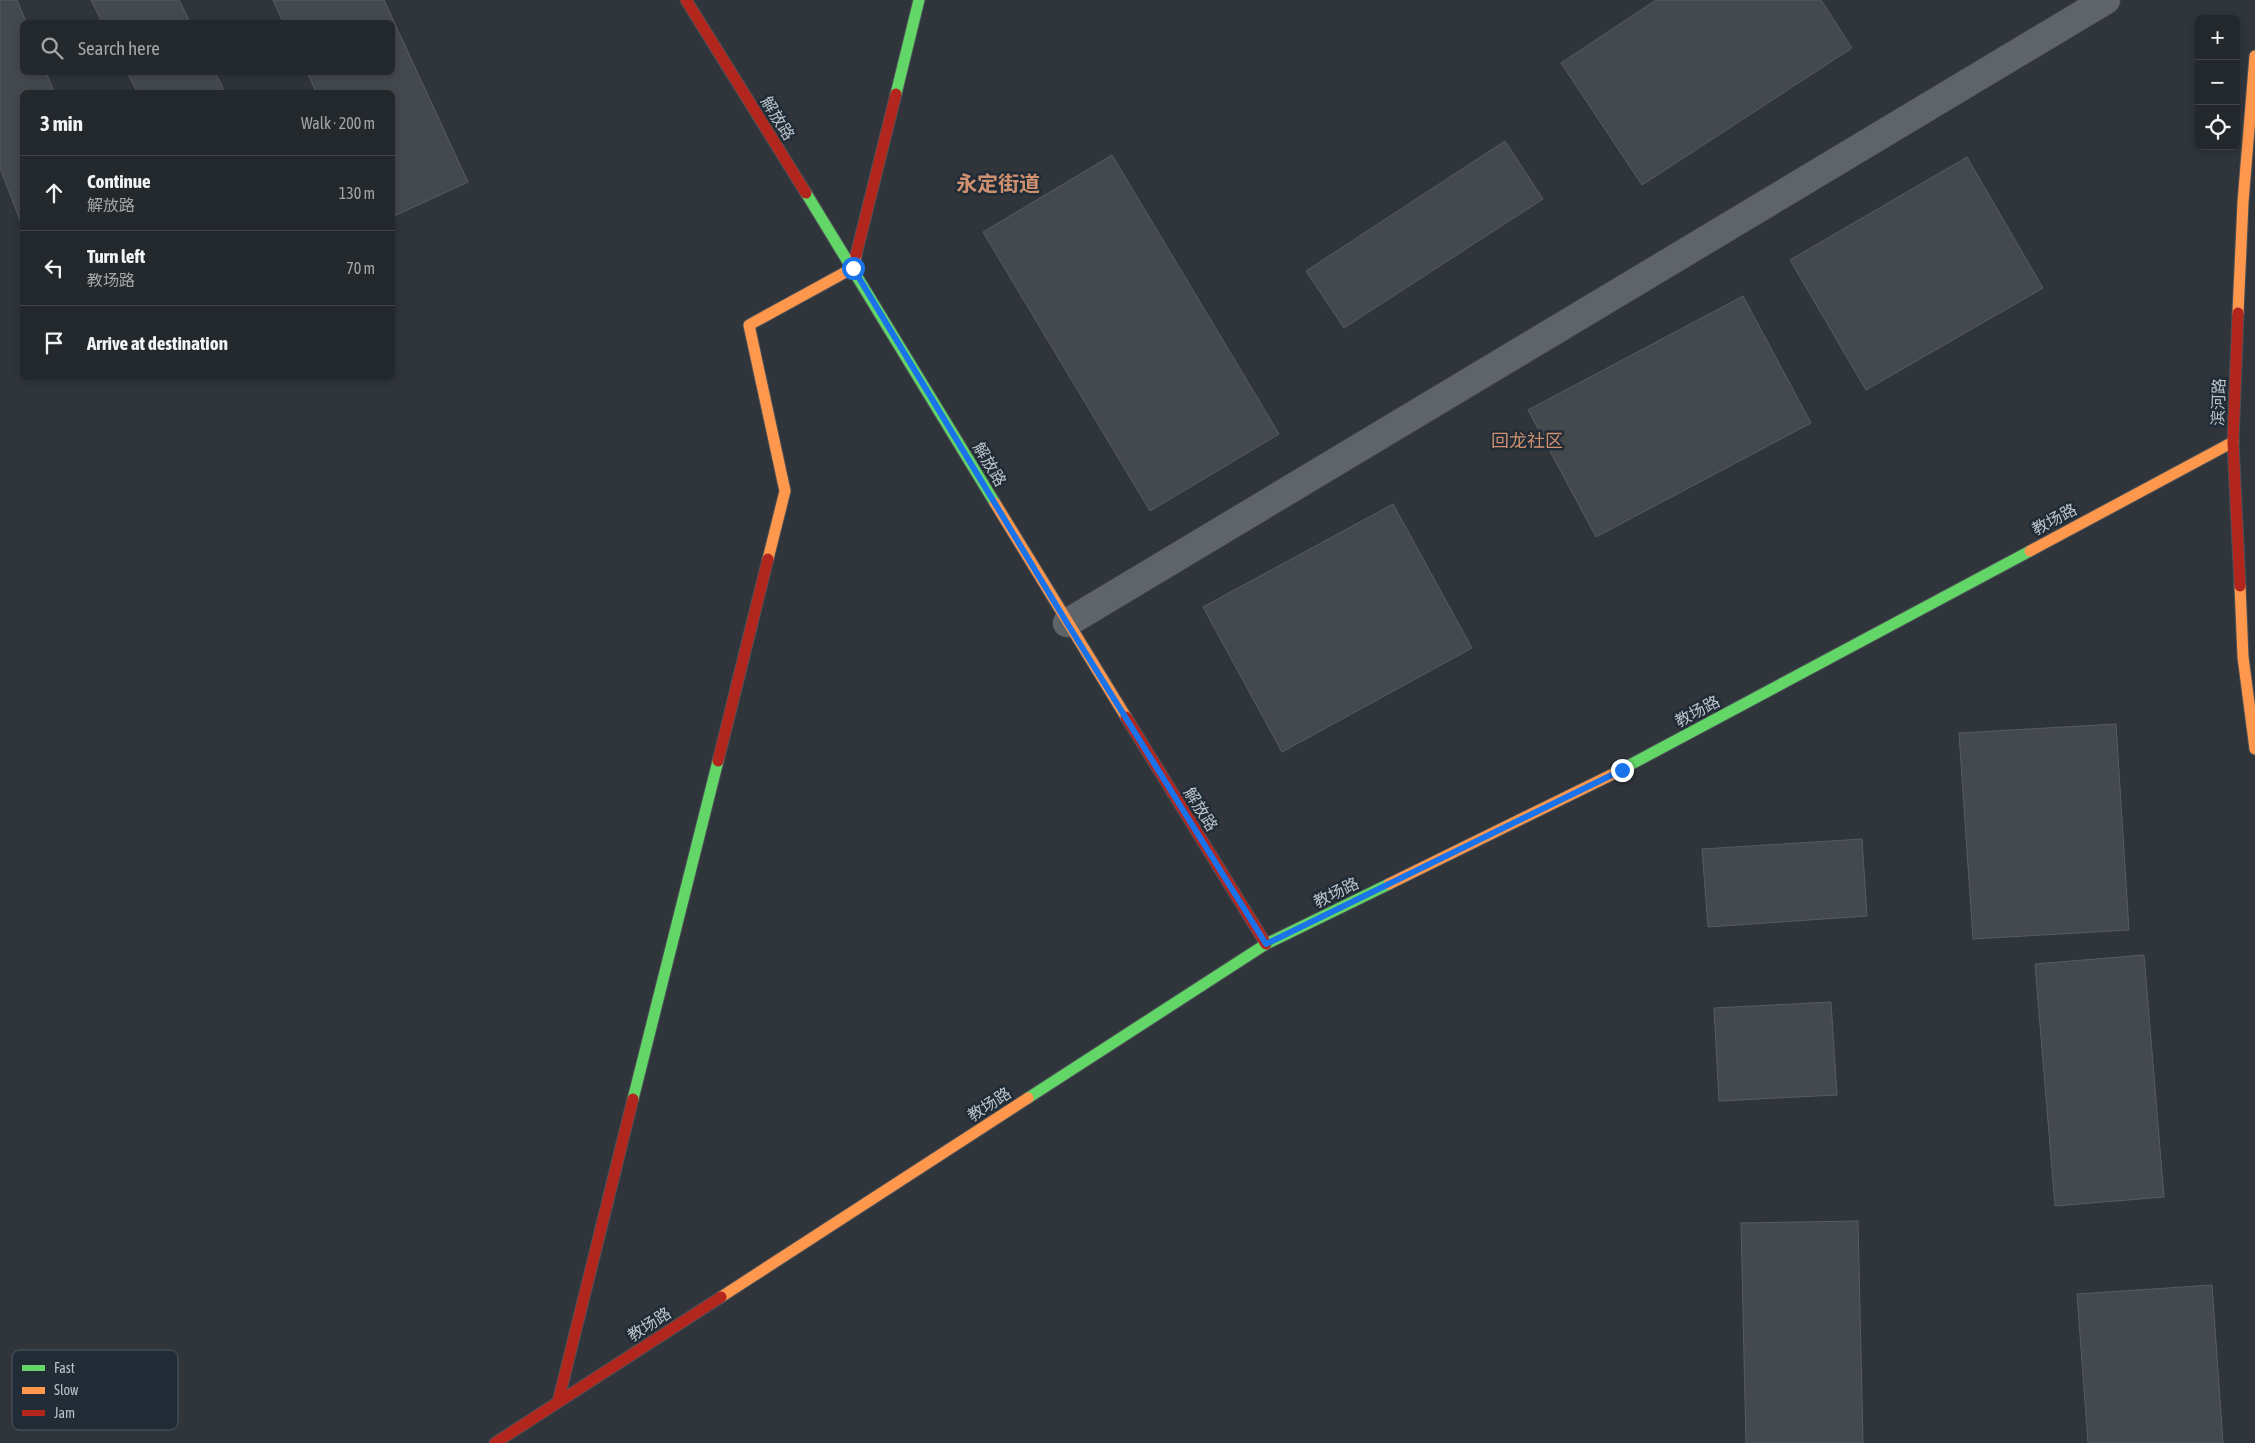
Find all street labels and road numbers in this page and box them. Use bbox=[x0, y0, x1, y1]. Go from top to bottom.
street label: 解放路 bbox=[758, 93, 798, 143]
street label: 滨河路 bbox=[2208, 378, 2228, 426]
street label: 解放路 bbox=[970, 439, 1010, 489]
street label: 教场路 bbox=[2029, 500, 2079, 538]
street label: 教场路 bbox=[1672, 692, 1722, 730]
street label: 解放路 bbox=[1181, 784, 1221, 834]
street label: 教场路 bbox=[1310, 873, 1362, 911]
street label: 教场路 bbox=[964, 1083, 1014, 1125]
street label: 教场路 bbox=[624, 1303, 674, 1345]

